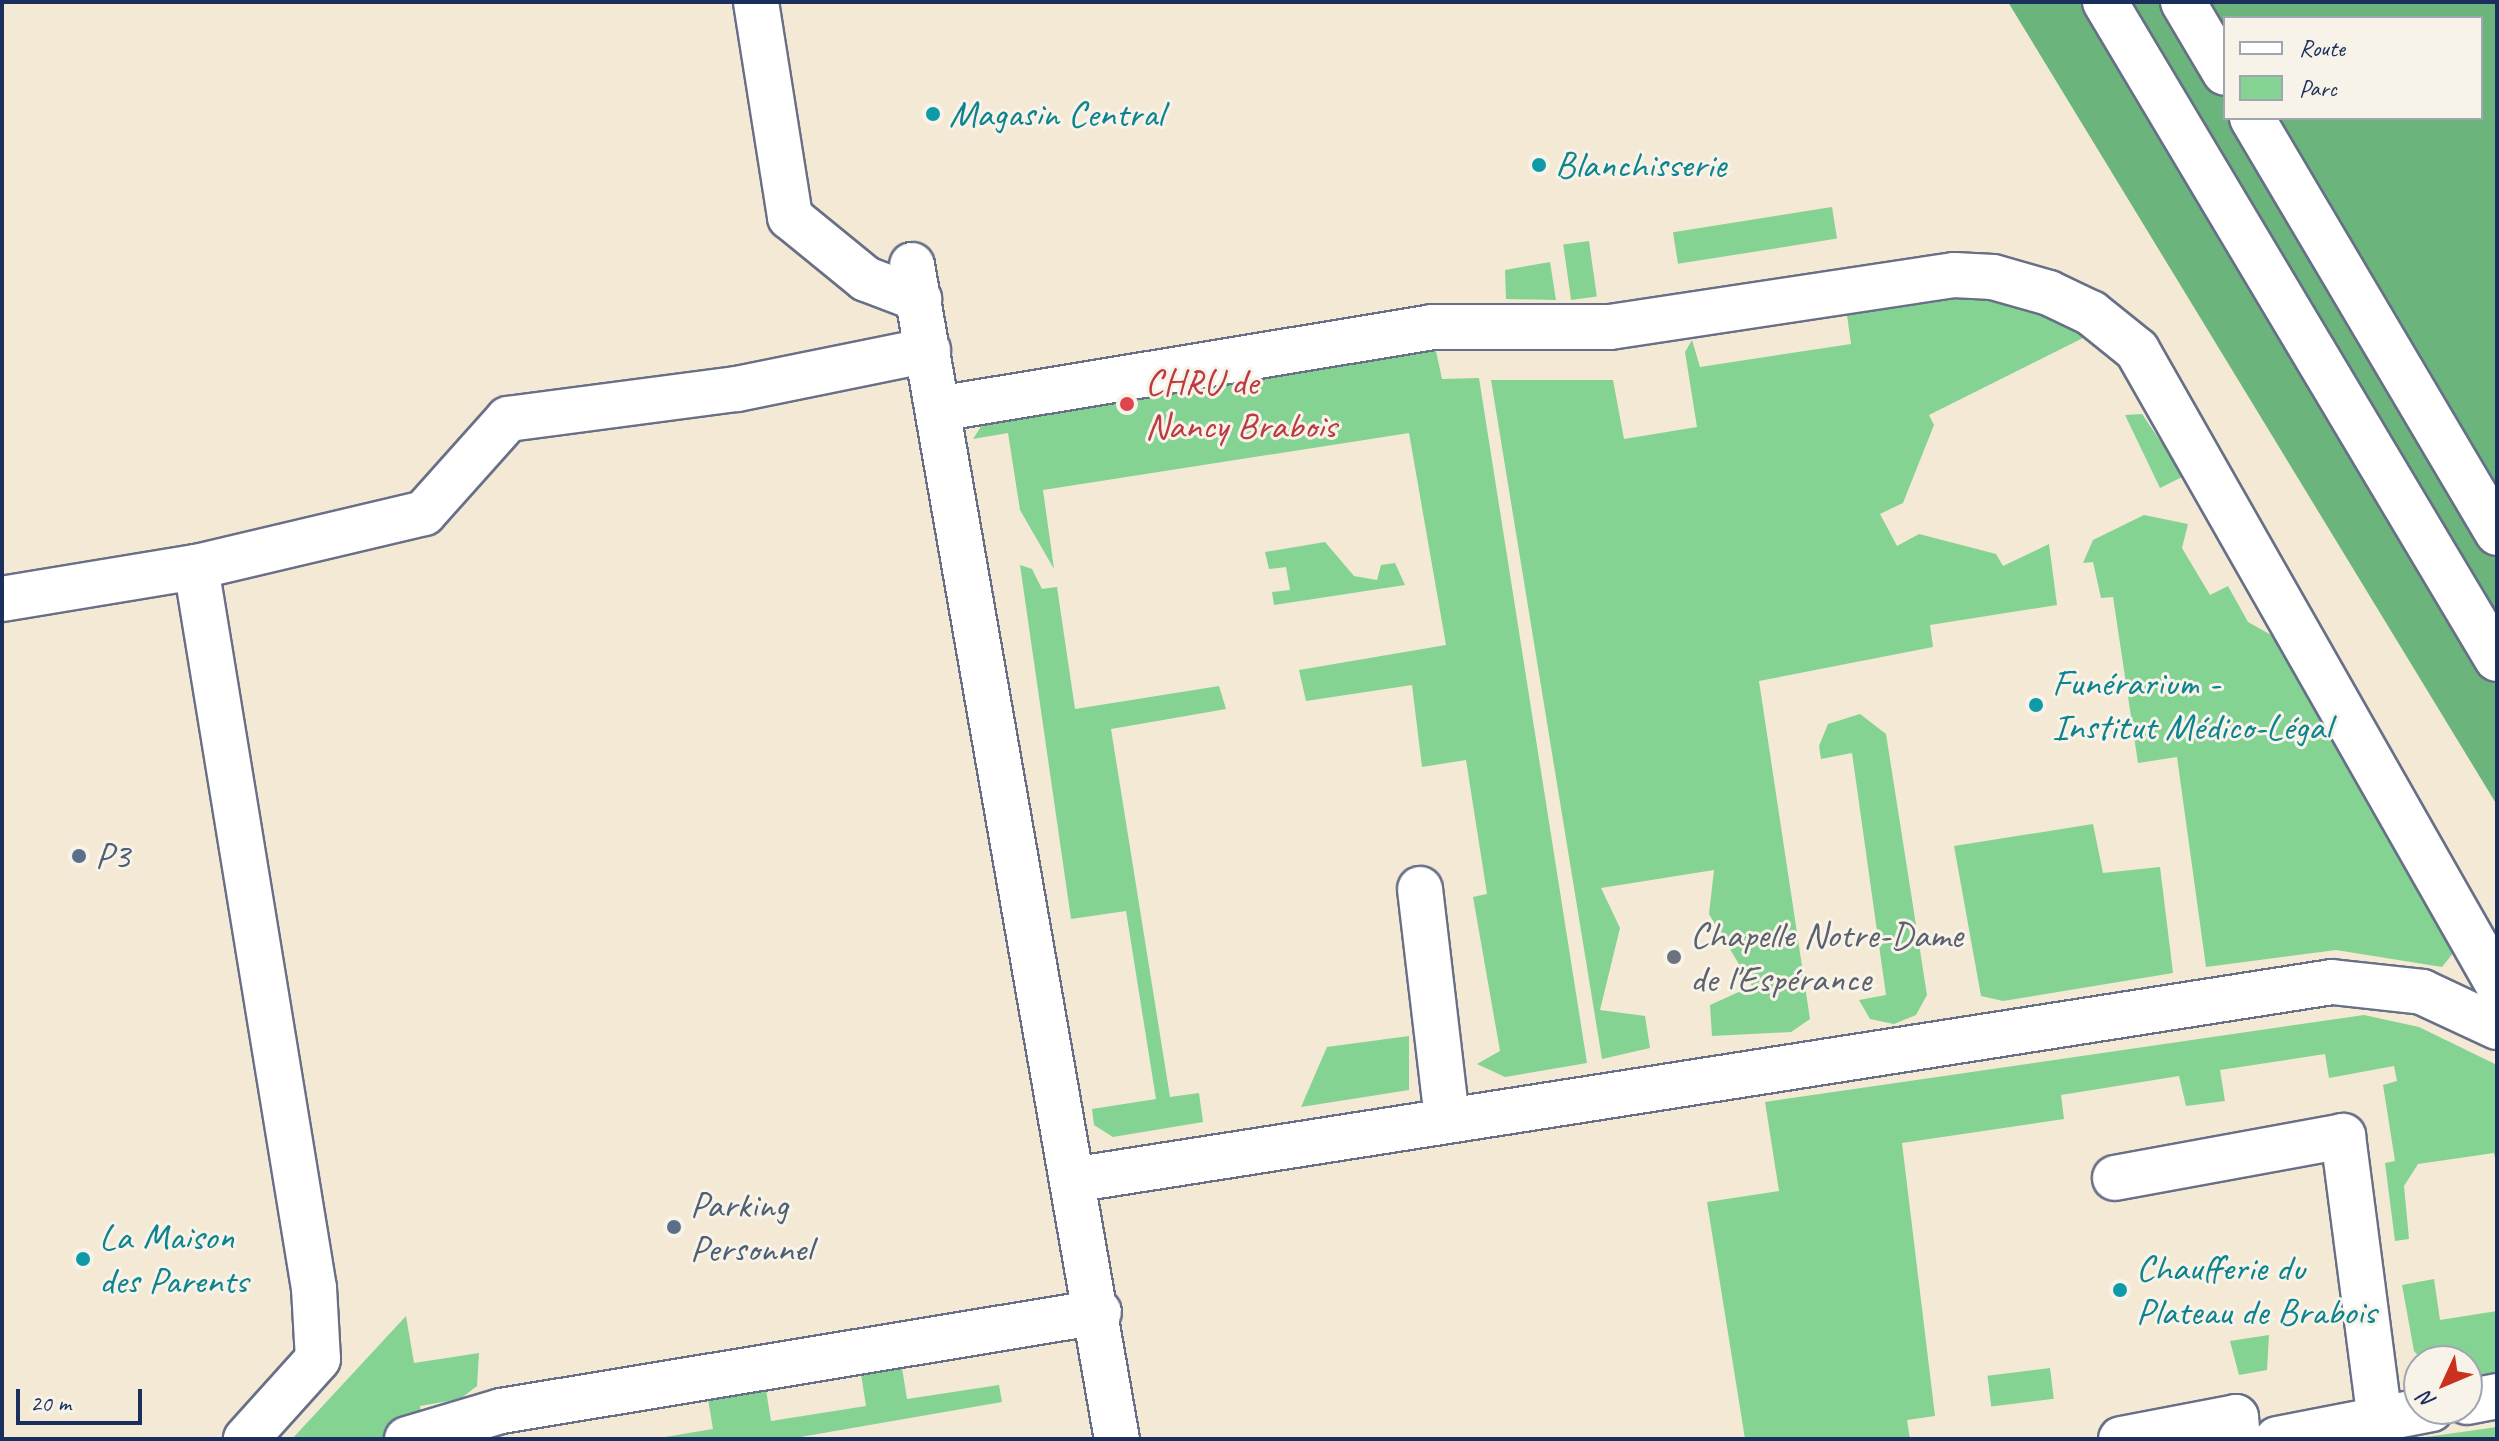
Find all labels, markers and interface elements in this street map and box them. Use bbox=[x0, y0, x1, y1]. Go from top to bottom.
legend bbox=[2223, 16, 2483, 120]
text: Route bbox=[2299, 33, 2345, 63]
text: Parc bbox=[2299, 73, 2337, 103]
place label: Magasin Central bbox=[949, 91, 1163, 137]
marker: Magasin Central bbox=[924, 105, 942, 123]
place label: Blanchisserie bbox=[1555, 142, 1726, 188]
marker: Blanchisserie bbox=[1530, 156, 1548, 174]
place label: CHRU de Nancy Brabois bbox=[1145, 359, 1337, 448]
marker: CHRU de Nancy Brabois bbox=[1116, 393, 1138, 415]
place label: Funérarium - Institut Médico-Légal bbox=[2052, 660, 2331, 750]
marker: Funérarium - Institut Médico-Légal bbox=[2027, 696, 2045, 714]
place label: P3 bbox=[95, 833, 130, 879]
marker: P3 bbox=[70, 847, 88, 865]
place label: Chapelle Notre-Dame de l'Espérance bbox=[1690, 912, 1963, 1002]
marker: Chapelle Notre-Dame de l'Espérance bbox=[1665, 948, 1683, 966]
place label: Parking Personnel bbox=[690, 1182, 812, 1272]
place label: La Maison des Parents bbox=[99, 1214, 250, 1304]
marker: Parking Personnel bbox=[665, 1218, 683, 1236]
place label: Chaufferie du Plateau de Brabois bbox=[2136, 1245, 2377, 1334]
marker: La Maison des Parents bbox=[74, 1250, 92, 1268]
marker: Chaufferie du Plateau de Brabois bbox=[2111, 1281, 2129, 1299]
north arrow bbox=[2403, 1345, 2483, 1425]
scale bar bbox=[20, 1373, 146, 1423]
text: N bbox=[2412, 1386, 2442, 1415]
text: 20 m bbox=[30, 1388, 71, 1418]

